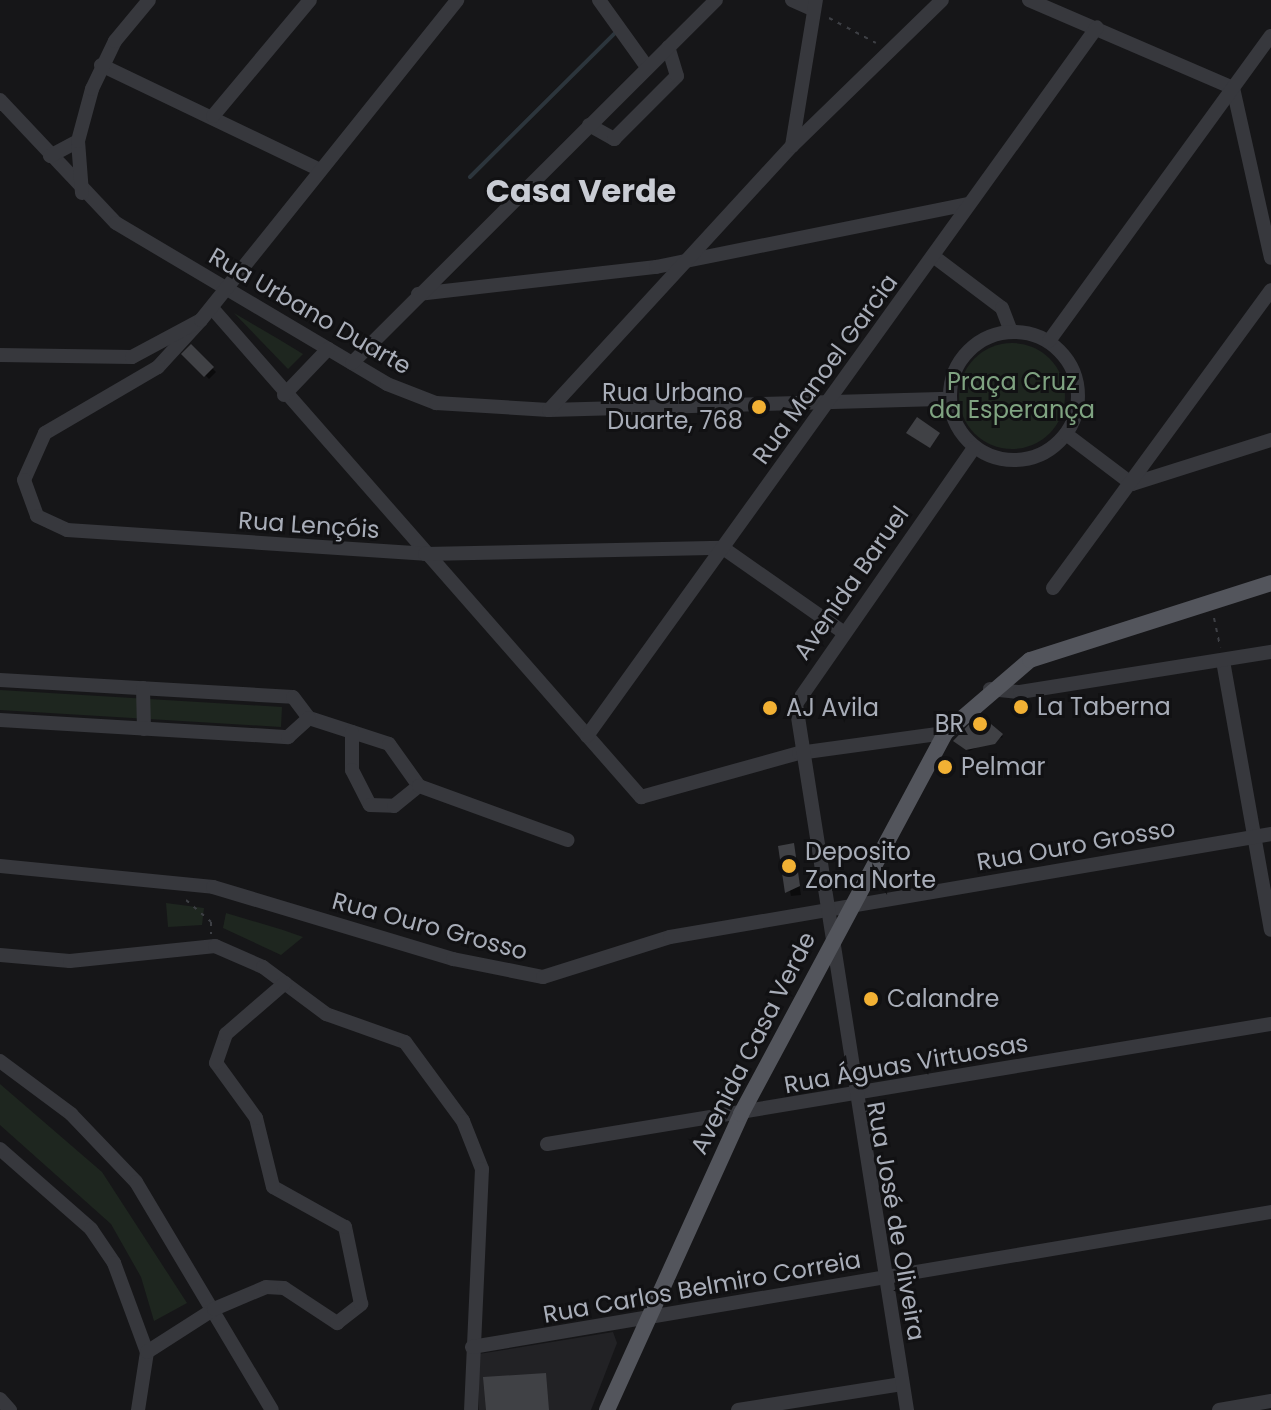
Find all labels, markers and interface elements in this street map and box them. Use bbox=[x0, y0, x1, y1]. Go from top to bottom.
district label: Casa Verde bbox=[486, 172, 676, 210]
street label: Rua Urbano Duarte bbox=[204, 241, 416, 381]
street label: Rua Manoel Garcia bbox=[746, 268, 904, 470]
park label: Praça Cruz da Esperança bbox=[929, 368, 1095, 424]
place label: Rua Urbano Duarte, 768 bbox=[602, 379, 743, 435]
marker: Rua Urbano Duarte, 768 bbox=[750, 398, 768, 416]
street label: Avenida Baruel bbox=[787, 501, 915, 665]
street label: Rua Lençóis bbox=[237, 506, 381, 544]
place label: La Taberna bbox=[1037, 693, 1171, 721]
place label: AJ Avila bbox=[786, 694, 879, 722]
marker: La Taberna bbox=[1012, 698, 1030, 716]
marker: AJ Avila bbox=[761, 699, 779, 717]
place label: BR bbox=[935, 710, 964, 738]
marker: BR bbox=[971, 715, 989, 733]
place label: Pelmar bbox=[961, 753, 1046, 781]
marker: Pelmar bbox=[936, 758, 954, 776]
street label: Rua Ouro Grosso bbox=[975, 813, 1177, 877]
place label: Deposito Zona Norte bbox=[805, 838, 936, 894]
marker: Deposito Zona Norte bbox=[780, 857, 798, 875]
street label: Rua Ouro Grosso bbox=[329, 886, 531, 966]
street label: Avenida Casa Verde bbox=[684, 927, 822, 1159]
place label: Calandre bbox=[887, 985, 999, 1013]
marker: Calandre bbox=[862, 990, 880, 1008]
street label: Rua Águas Virtuosas bbox=[782, 1028, 1030, 1100]
street label: Rua José de Oliveira bbox=[861, 1099, 931, 1343]
street label: Rua Carlos Belmiro Correia bbox=[541, 1245, 863, 1329]

